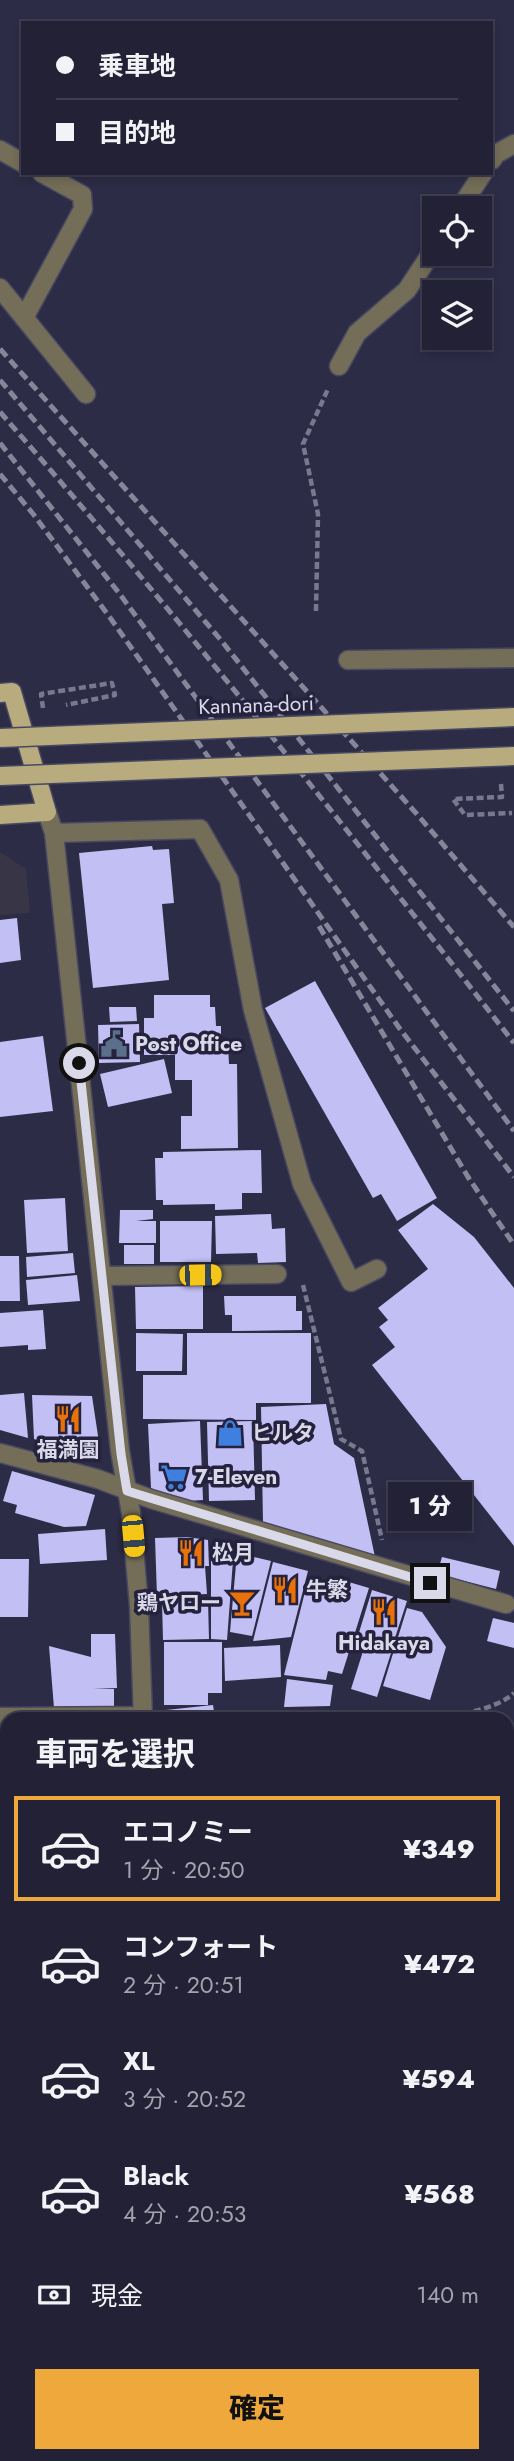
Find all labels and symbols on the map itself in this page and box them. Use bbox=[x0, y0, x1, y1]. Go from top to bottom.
street label: Kannana-dori bbox=[198, 688, 314, 722]
public building icon: Post Office bbox=[99, 1029, 129, 1059]
place label: Post Office bbox=[135, 1029, 242, 1059]
route start bbox=[63, 1047, 95, 1079]
car bbox=[179, 1264, 222, 1286]
restaurant icon: 福満園 bbox=[53, 1404, 83, 1434]
shop icon: ヒルタ bbox=[215, 1418, 245, 1448]
place label: ヒルタ bbox=[251, 1418, 314, 1448]
place label: 福満園 bbox=[37, 1435, 100, 1465]
supermarket icon: 7-Eleven bbox=[159, 1462, 189, 1492]
place label: 7-Eleven bbox=[195, 1462, 277, 1492]
callout: 1 分 bbox=[388, 1482, 472, 1530]
car bbox=[121, 1514, 146, 1558]
restaurant icon: 松月 bbox=[176, 1538, 206, 1568]
place label: 松月 bbox=[212, 1538, 254, 1568]
route end bbox=[414, 1567, 446, 1599]
restaurant icon: 牛繁 bbox=[270, 1575, 300, 1605]
place label: 牛繁 bbox=[306, 1575, 348, 1605]
place label: 鶏ヤロー bbox=[137, 1588, 221, 1618]
bar icon: 鶏ヤロー bbox=[227, 1588, 257, 1618]
restaurant icon: Hidakaya bbox=[369, 1597, 399, 1627]
place label: Hidakaya bbox=[338, 1628, 430, 1658]

